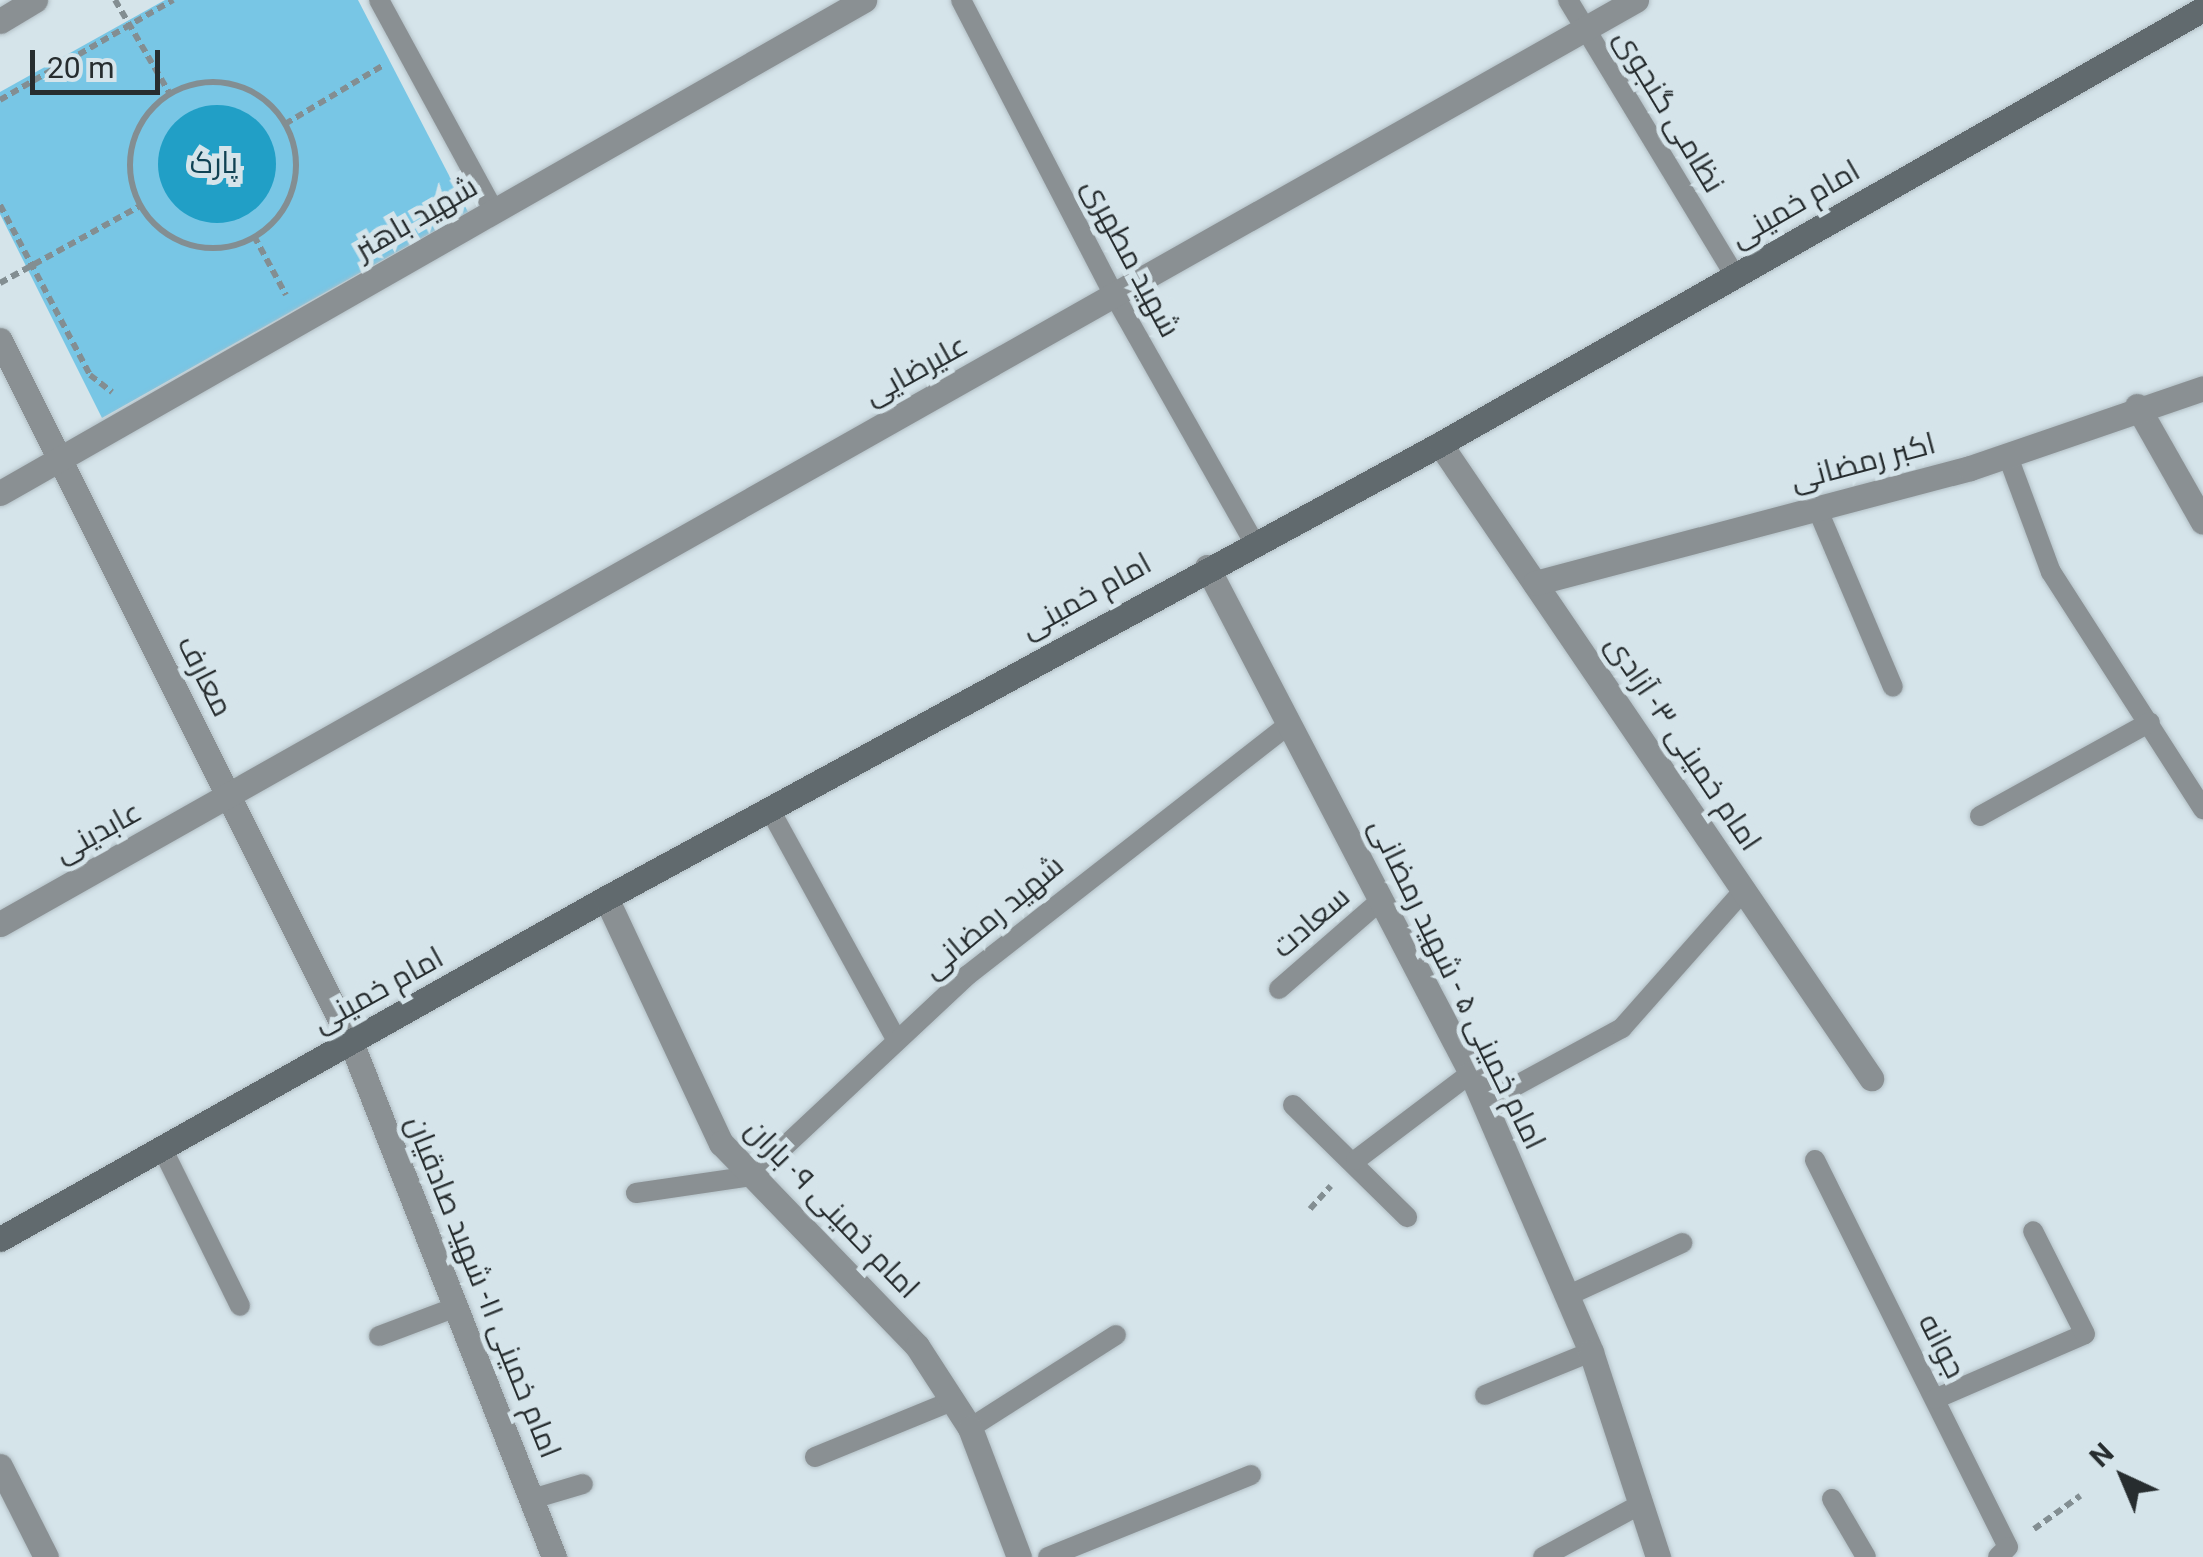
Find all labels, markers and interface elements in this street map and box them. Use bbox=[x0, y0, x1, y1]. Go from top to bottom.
street label: نظامی گنجوی bbox=[1606, 23, 1732, 199]
scale bar bbox=[35, 30, 165, 92]
text: 20 m bbox=[47, 50, 114, 85]
park label: پارک bbox=[190, 145, 238, 181]
street label: امام خمینی bbox=[1724, 153, 1866, 255]
street label: شهید باهنر bbox=[348, 169, 484, 267]
street label: شهید مطهری bbox=[1074, 173, 1188, 343]
street label: علیرضایی bbox=[858, 327, 974, 413]
street label: اکبر رمضانی bbox=[1787, 425, 1939, 499]
street label: امام خمینی bbox=[1015, 545, 1157, 647]
street label: امام خمینی ۳- آزادی bbox=[1598, 628, 1768, 858]
street label: معارف bbox=[169, 629, 241, 723]
street label: عابدینی bbox=[48, 793, 148, 871]
street label: امام خمینی ۵ - شهید رمضانی bbox=[1361, 813, 1553, 1155]
street label: شهید رمضانی bbox=[915, 848, 1071, 986]
street label: سعادت bbox=[1265, 879, 1357, 965]
street label: امام خمینی bbox=[307, 939, 449, 1041]
street label: امام خمینی ۱۱- شهید صادقیان bbox=[398, 1111, 568, 1463]
street label: امام خمینی ۹- باران bbox=[737, 1112, 927, 1306]
street label: جوانه bbox=[1911, 1308, 1973, 1384]
north arrow bbox=[2073, 1427, 2173, 1527]
text: N bbox=[2083, 1436, 2120, 1474]

